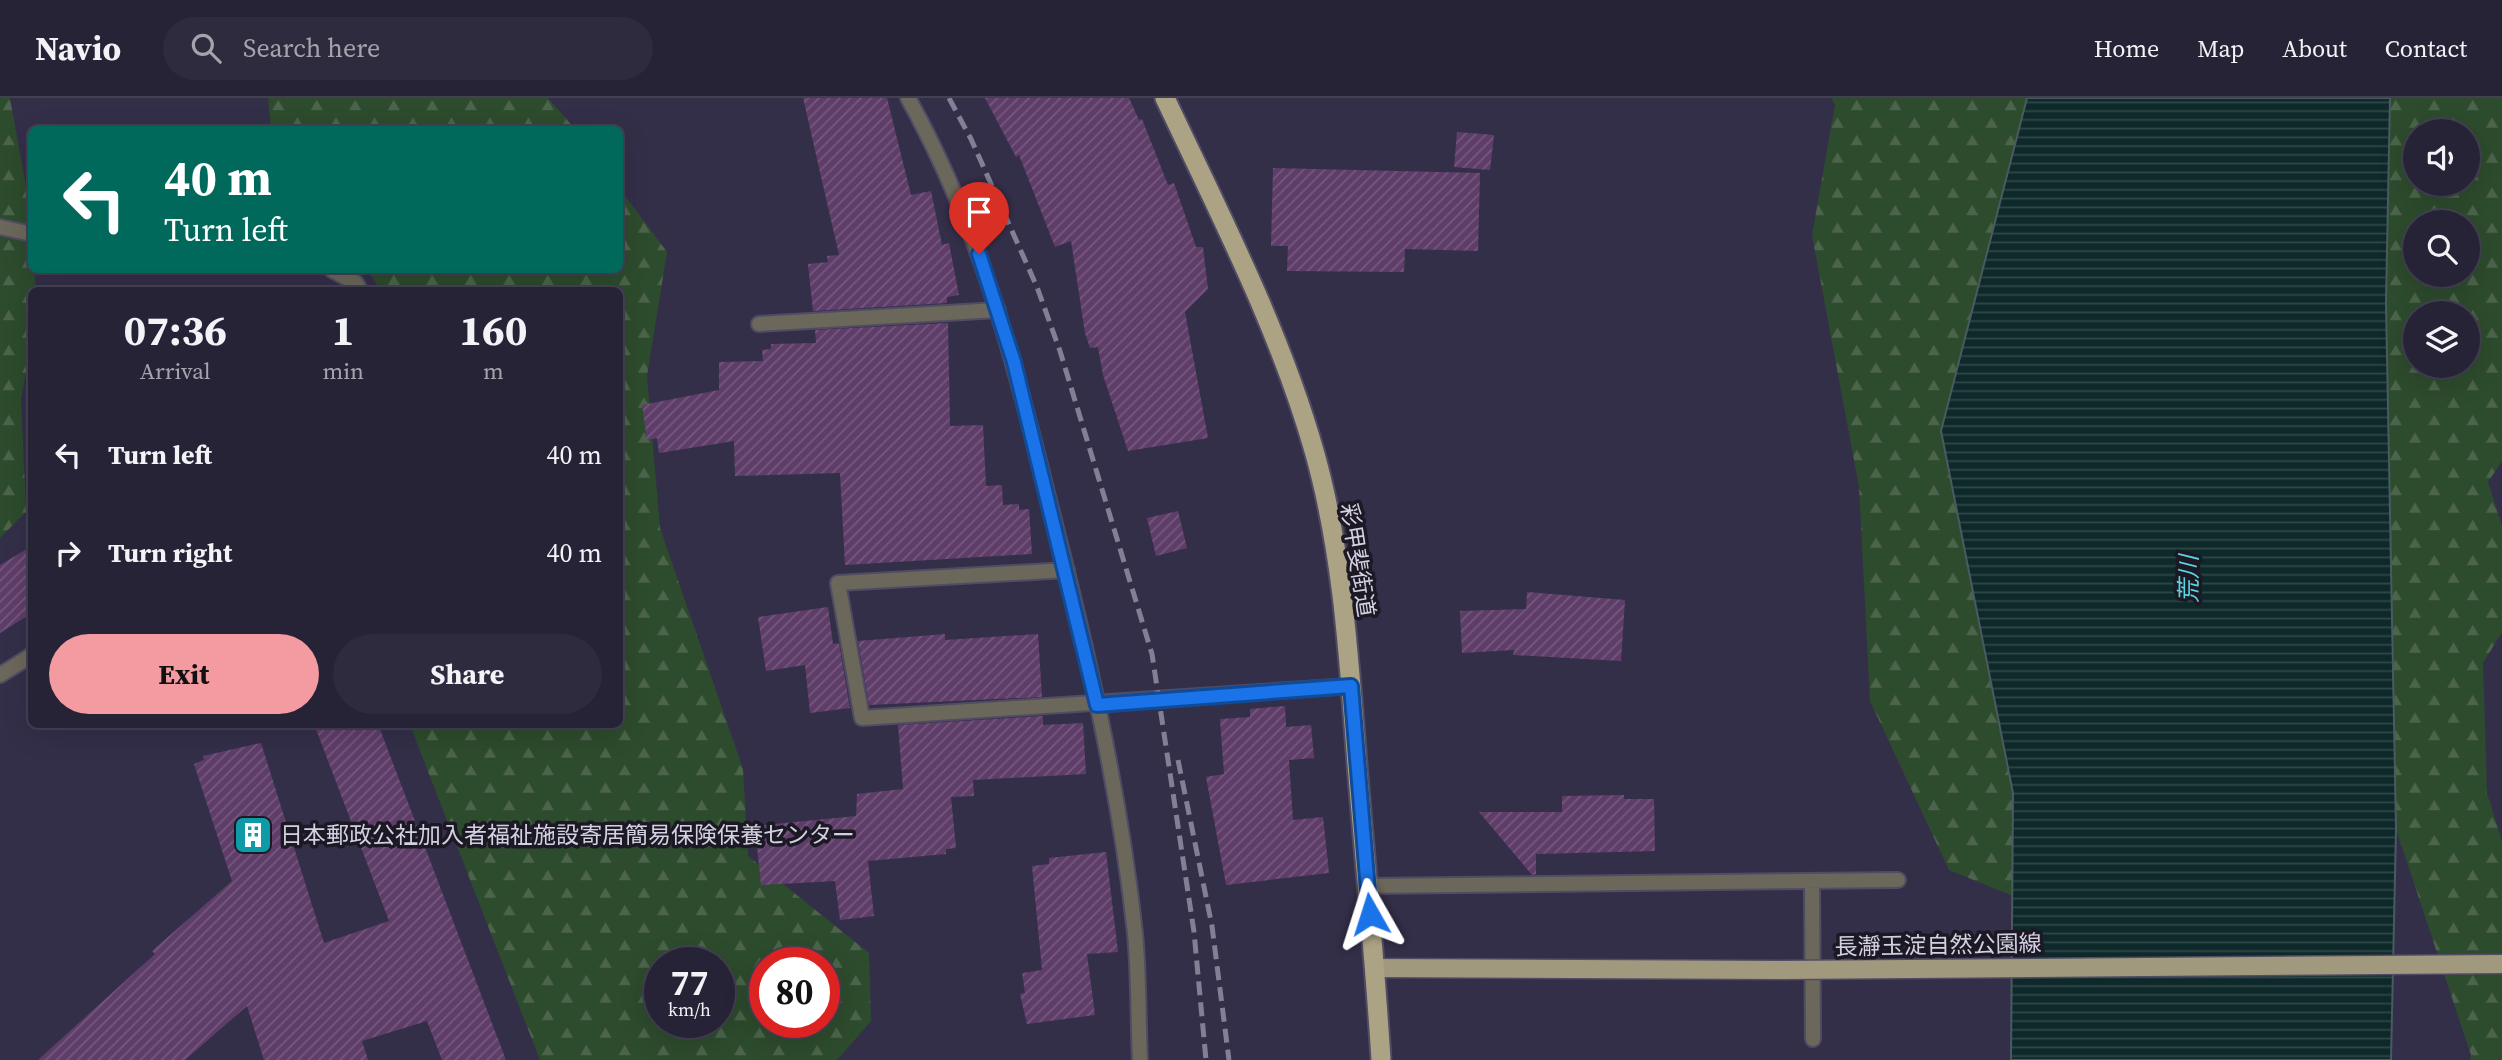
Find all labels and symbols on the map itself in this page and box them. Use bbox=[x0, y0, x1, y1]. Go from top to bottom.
pin bbox=[949, 182, 1009, 254]
street label: 彩甲斐街道 bbox=[1333, 501, 1383, 619]
water label: 荒川 bbox=[2172, 552, 2205, 603]
building icon: 日本郵政公社加入者福祉施設寄居簡易保険保養センター bbox=[232, 814, 274, 856]
place label: 日本郵政公社加入者福祉施設寄居簡易保険保養センター bbox=[280, 819, 855, 851]
position arrow bbox=[1333, 877, 1407, 951]
street label: 長瀞玉淀自然公園線 bbox=[1834, 927, 2042, 963]
speed limit sign: 80 bbox=[749, 947, 840, 1038]

